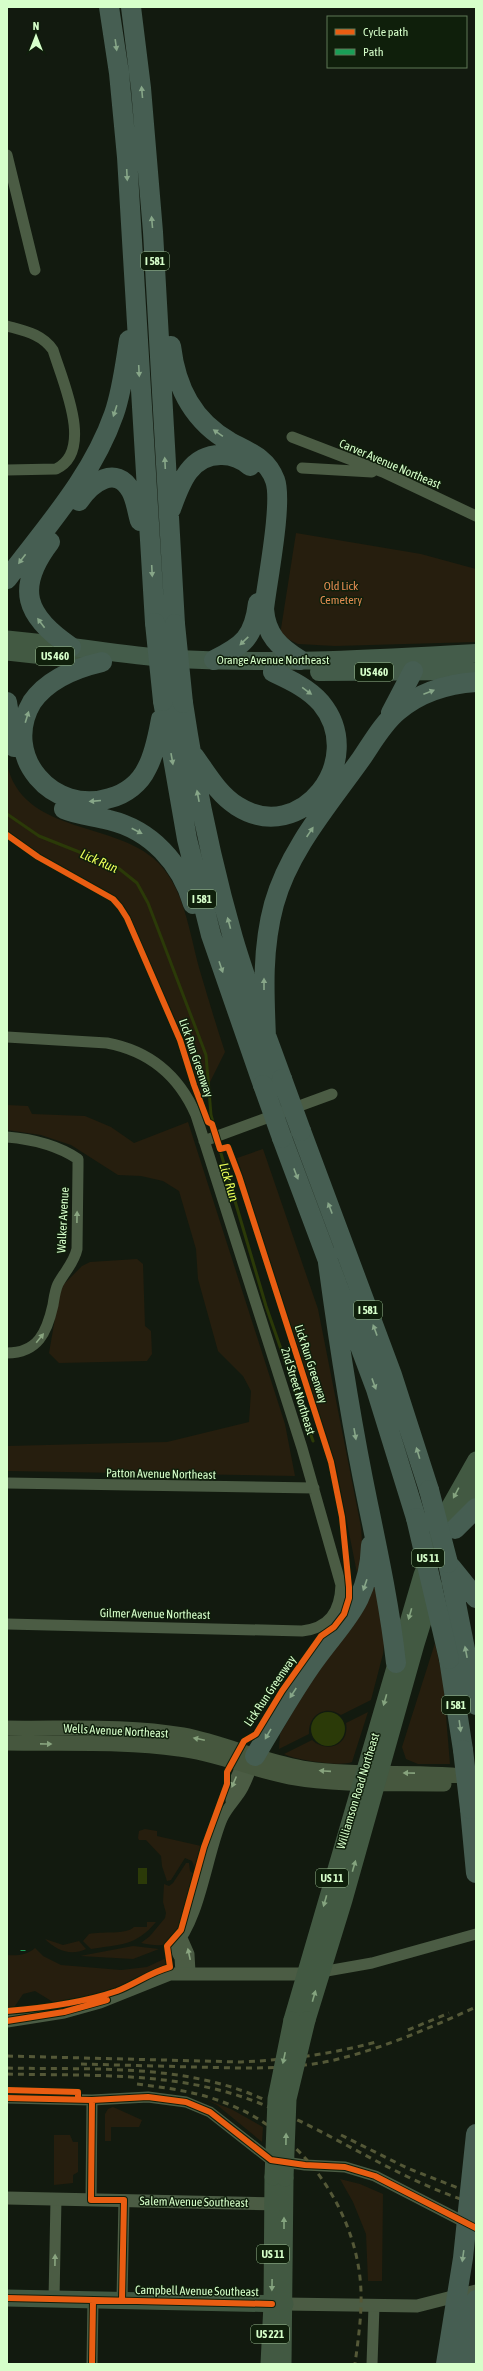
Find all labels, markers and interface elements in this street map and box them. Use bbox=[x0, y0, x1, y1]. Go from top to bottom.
north arrow bbox=[16, 16, 56, 56]
legend bbox=[327, 16, 467, 68]
text: N bbox=[33, 20, 39, 32]
text: Cycle path bbox=[363, 25, 408, 39]
one-way arrow bbox=[113, 39, 119, 52]
text: Path bbox=[363, 45, 384, 59]
one-way arrow bbox=[138, 86, 145, 98]
one-way arrow bbox=[124, 169, 131, 181]
one-way arrow bbox=[149, 216, 156, 228]
road number: I 581 bbox=[141, 252, 169, 270]
one-way arrow bbox=[135, 365, 142, 377]
one-way arrow bbox=[111, 406, 117, 418]
one-way arrow bbox=[212, 429, 223, 437]
street label: Carver Avenue Northeast bbox=[337, 436, 443, 492]
one-way arrow bbox=[162, 457, 169, 469]
one-way arrow bbox=[18, 554, 26, 564]
one-way arrow bbox=[148, 565, 155, 577]
park label: Old Lick Cemetery bbox=[320, 579, 362, 607]
one-way arrow bbox=[37, 617, 45, 628]
one-way arrow bbox=[239, 636, 249, 646]
road number: US 460 bbox=[36, 647, 74, 665]
street label: Orange Avenue Northeast bbox=[217, 653, 330, 667]
road number: US 460 bbox=[355, 663, 393, 681]
one-way arrow bbox=[301, 687, 312, 695]
one-way arrow bbox=[423, 689, 435, 695]
one-way arrow bbox=[24, 711, 30, 723]
one-way arrow bbox=[169, 753, 175, 765]
one-way arrow bbox=[195, 790, 201, 802]
one-way arrow bbox=[89, 798, 101, 805]
one-way arrow bbox=[306, 826, 314, 837]
one-way arrow bbox=[131, 828, 143, 834]
water label: Lick Run bbox=[78, 846, 121, 876]
road number: I 581 bbox=[188, 890, 216, 908]
one-way arrow bbox=[225, 916, 231, 929]
one-way arrow bbox=[219, 962, 225, 974]
one-way arrow bbox=[261, 977, 267, 990]
street label: Lick Run Greenway bbox=[176, 1017, 216, 1099]
water label: Lick Run bbox=[216, 1161, 242, 1204]
one-way arrow bbox=[294, 1169, 300, 1181]
street label: Walker Avenue bbox=[54, 1187, 72, 1253]
one-way arrow bbox=[327, 1202, 333, 1214]
one-way arrow bbox=[74, 1210, 80, 1223]
road number: I 581 bbox=[354, 1301, 382, 1319]
street label: Lick Run Greenway bbox=[292, 1323, 330, 1405]
one-way arrow bbox=[372, 1324, 378, 1336]
one-way arrow bbox=[36, 1332, 45, 1343]
street label: 2nd Street Northeast bbox=[278, 1345, 318, 1437]
one-way arrow bbox=[372, 1378, 378, 1390]
one-way arrow bbox=[353, 1428, 359, 1440]
one-way arrow bbox=[415, 1447, 421, 1459]
street label: Patton Avenue Northeast bbox=[106, 1466, 217, 1482]
one-way arrow bbox=[453, 1487, 460, 1499]
road number: US 11 bbox=[412, 1549, 444, 1567]
one-way arrow bbox=[362, 1579, 368, 1591]
street label: Gilmer Avenue Northeast bbox=[100, 1606, 211, 1622]
one-way arrow bbox=[407, 1609, 413, 1621]
one-way arrow bbox=[463, 1646, 469, 1659]
street label: Lick Run Greenway bbox=[241, 1653, 299, 1729]
one-way arrow bbox=[290, 1687, 297, 1698]
one-way arrow bbox=[382, 1695, 388, 1707]
road number: I 581 bbox=[442, 1696, 470, 1714]
one-way arrow bbox=[457, 1719, 463, 1732]
street label: Wells Avenue Northeast bbox=[63, 1721, 169, 1741]
one-way arrow bbox=[265, 1728, 272, 1740]
street label: Williamson Road Northeast bbox=[334, 1731, 383, 1851]
one-way arrow bbox=[193, 1735, 205, 1741]
one-way arrow bbox=[40, 1740, 52, 1747]
one-way arrow bbox=[319, 1767, 331, 1774]
one-way arrow bbox=[402, 1770, 415, 1776]
one-way arrow bbox=[231, 1777, 237, 1788]
one-way arrow bbox=[351, 1860, 357, 1872]
road number: US 11 bbox=[316, 1869, 348, 1887]
one-way arrow bbox=[322, 1895, 328, 1907]
one-way arrow bbox=[185, 1948, 191, 1961]
one-way arrow bbox=[311, 1990, 317, 2002]
one-way arrow bbox=[280, 2052, 286, 2064]
one-way arrow bbox=[282, 2133, 289, 2145]
street label: Salem Avenue Southeast bbox=[140, 2194, 249, 2210]
one-way arrow bbox=[281, 2216, 287, 2229]
road number: US 11 bbox=[257, 2245, 289, 2263]
one-way arrow bbox=[460, 2250, 466, 2262]
one-way arrow bbox=[52, 2253, 58, 2266]
one-way arrow bbox=[269, 2279, 275, 2292]
street label: Campbell Avenue Southeast bbox=[135, 2283, 260, 2299]
road number: US 221 bbox=[251, 2325, 289, 2343]

